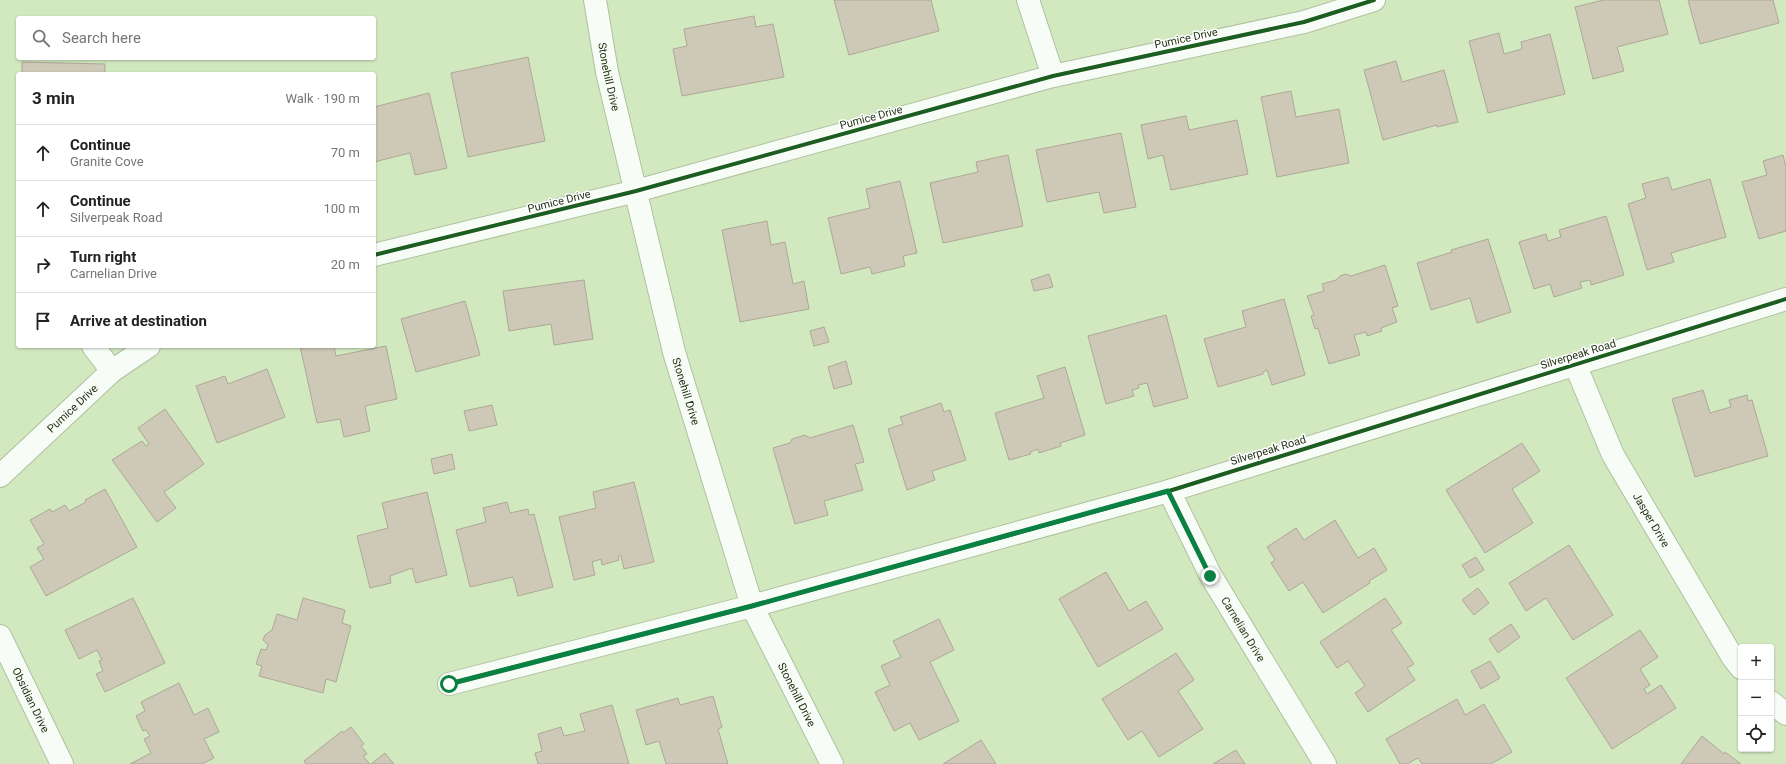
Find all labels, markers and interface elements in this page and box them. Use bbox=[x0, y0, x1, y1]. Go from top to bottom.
search box bbox=[16, 16, 376, 60]
street label: Pumice Drive bbox=[1153, 25, 1219, 52]
icon: search bbox=[30, 27, 52, 49]
text: Search here bbox=[62, 29, 141, 47]
street label: Stonehill Drive bbox=[595, 42, 622, 113]
text: 3 min bbox=[32, 88, 75, 108]
text: Walk · 190 m bbox=[285, 91, 360, 106]
street label: Pumice Drive bbox=[838, 103, 904, 132]
text: Continue bbox=[70, 136, 131, 154]
icon: ahead bbox=[32, 142, 54, 164]
text: 70 m bbox=[331, 145, 360, 160]
text: Granite Cove bbox=[70, 154, 144, 169]
street label: Pumice Drive bbox=[526, 187, 592, 216]
text: Continue bbox=[70, 192, 131, 210]
icon: ahead bbox=[32, 198, 54, 220]
text: 100 m bbox=[323, 201, 360, 216]
text: Silverpeak Road bbox=[70, 210, 162, 225]
text: Turn right bbox=[70, 248, 136, 266]
icon: right bbox=[32, 254, 54, 276]
text: 20 m bbox=[331, 257, 360, 272]
text: Carnelian Drive bbox=[70, 266, 157, 281]
icon: arrive bbox=[32, 310, 54, 332]
text: Arrive at destination bbox=[70, 312, 207, 330]
street label: Silverpeak Road bbox=[1539, 337, 1617, 372]
street label: Stonehill Drive bbox=[669, 356, 702, 427]
street label: Pumice Drive bbox=[45, 382, 101, 435]
street label: Silverpeak Road bbox=[1229, 433, 1307, 468]
street label: Jasper Drive bbox=[1630, 491, 1672, 550]
route end bbox=[1201, 567, 1219, 585]
street label: Carnelian Drive bbox=[1218, 595, 1268, 664]
map controls bbox=[1738, 644, 1774, 752]
button: + bbox=[1738, 644, 1774, 680]
street label: Stonehill Drive bbox=[775, 661, 818, 729]
street label: Obsidian Drive bbox=[9, 666, 52, 735]
route start bbox=[440, 675, 458, 693]
button: − bbox=[1738, 680, 1774, 716]
button: locate bbox=[1738, 716, 1774, 752]

